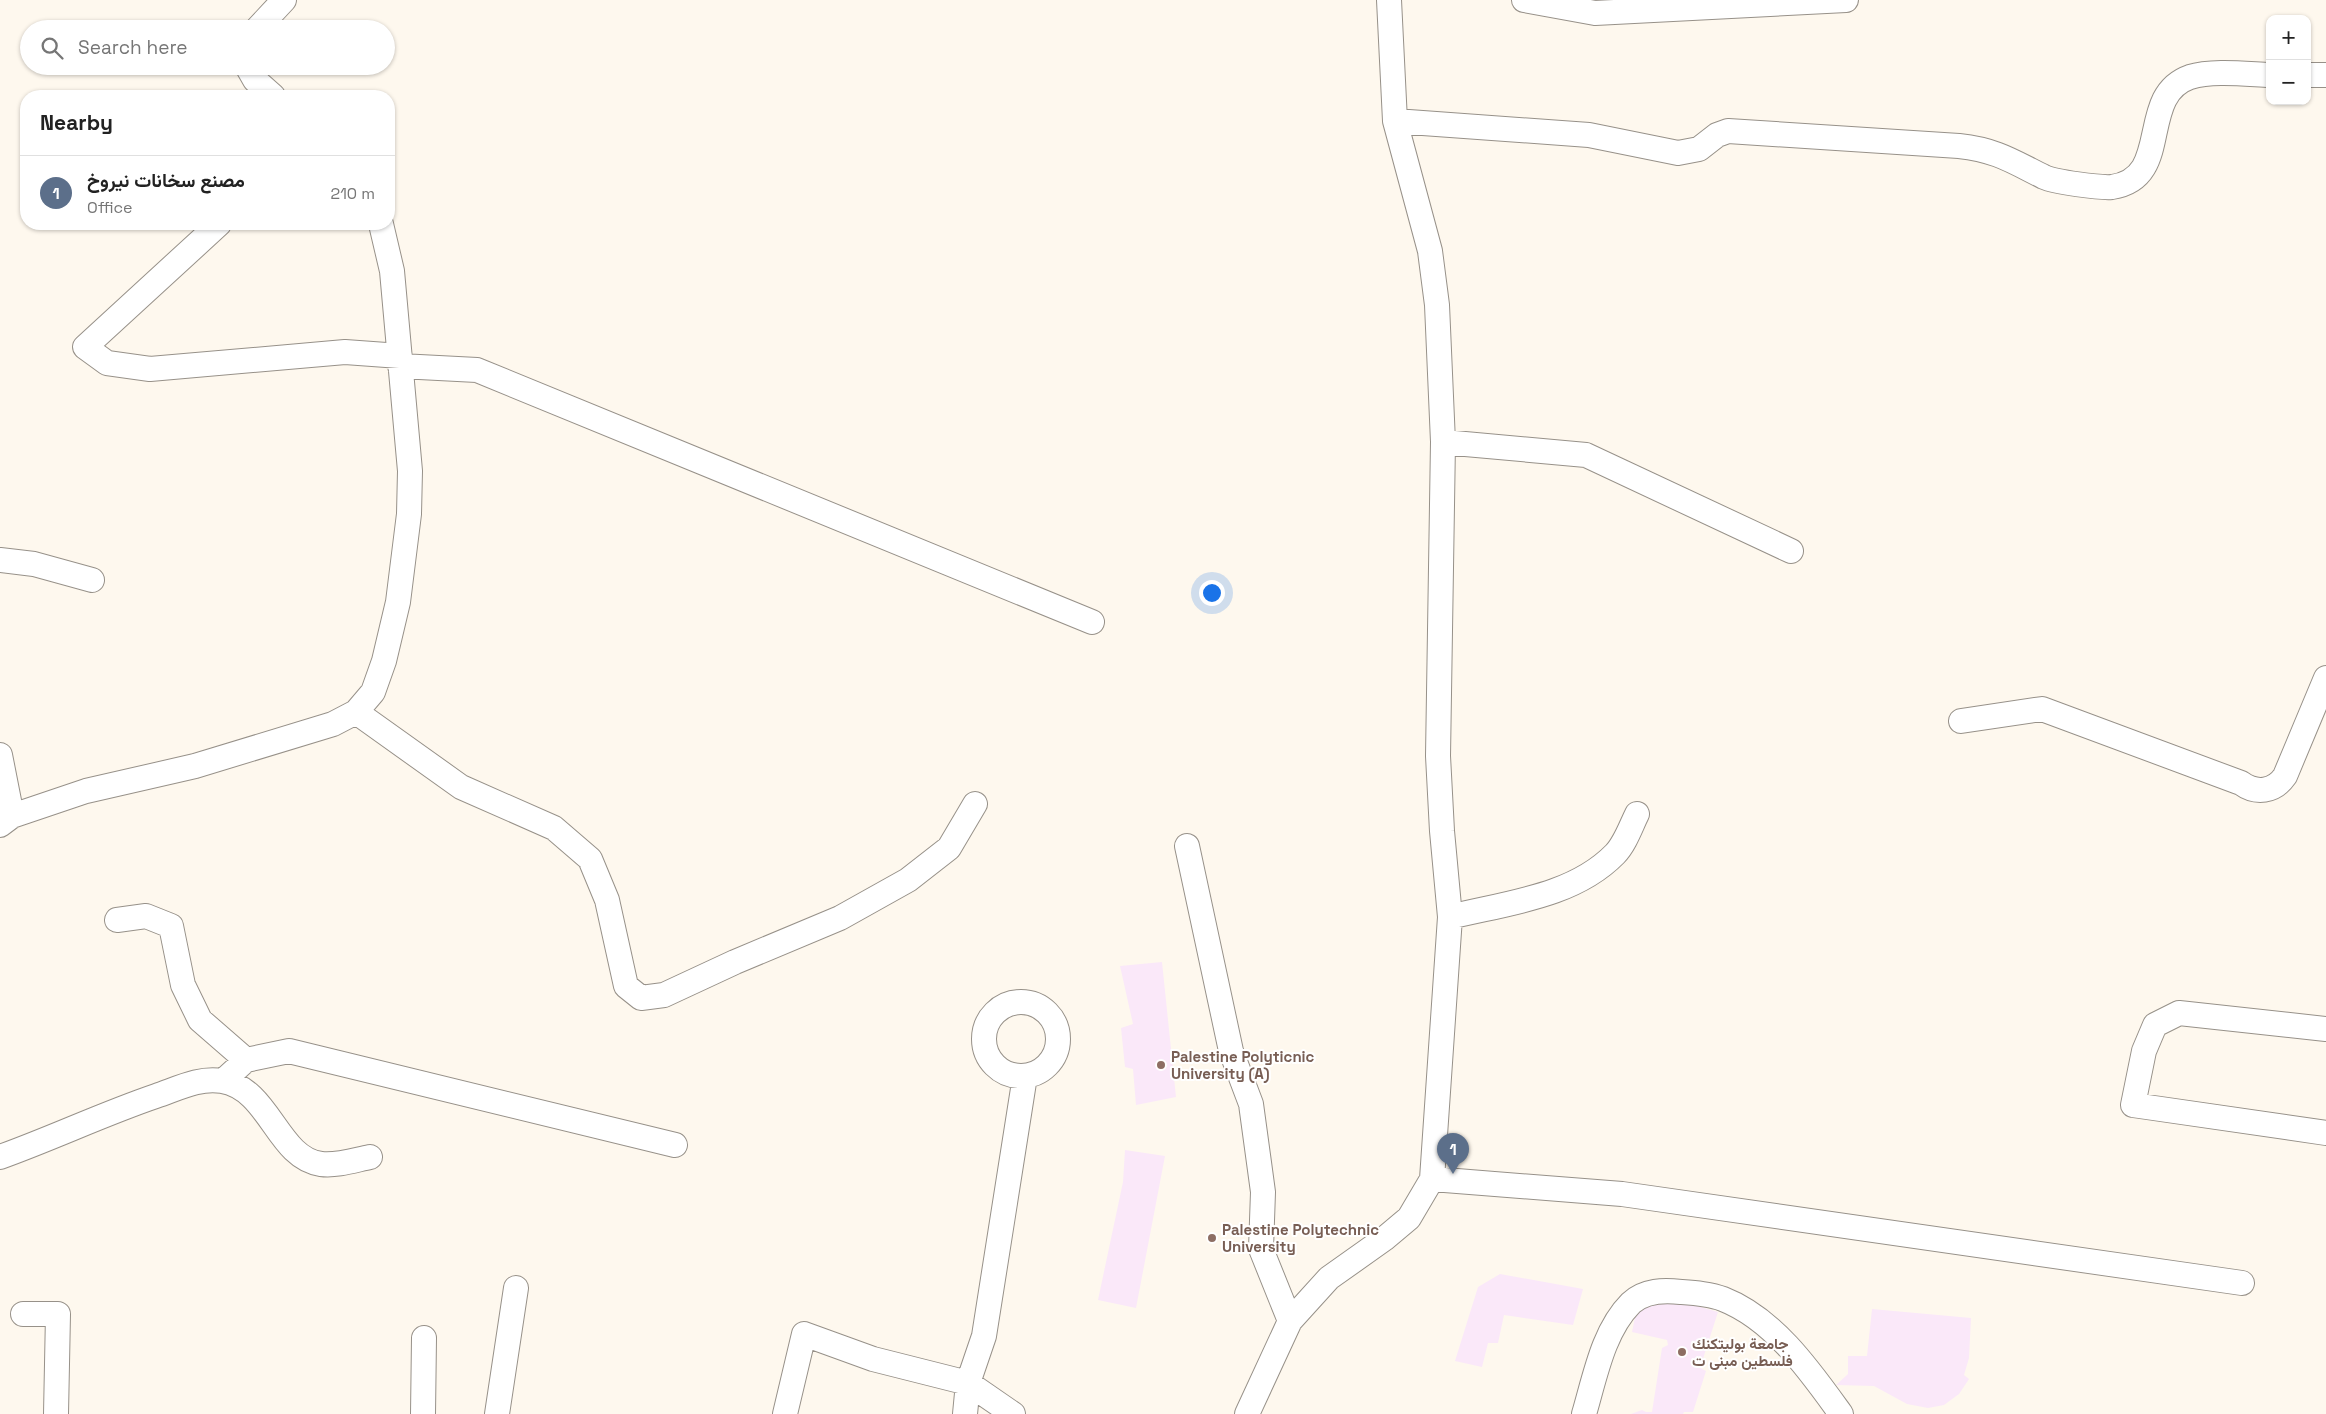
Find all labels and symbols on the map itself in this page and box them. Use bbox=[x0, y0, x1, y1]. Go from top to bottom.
your location bbox=[1199, 580, 1225, 606]
place label: Palestine Polyticnic University (A) bbox=[1171, 1047, 1315, 1083]
marker: Palestine Polyticnic University (A) bbox=[1155, 1059, 1167, 1071]
pin: 1 bbox=[1437, 1133, 1469, 1174]
place label: Palestine Polytechnic University bbox=[1222, 1220, 1379, 1256]
marker: Palestine Polytechnic University bbox=[1206, 1232, 1218, 1244]
place label: جامعة بوليتكنك فلسطين مبنى ت bbox=[1692, 1334, 1793, 1370]
marker: جامعة بوليتكنك فلسطين مبنى ت bbox=[1676, 1346, 1688, 1358]

